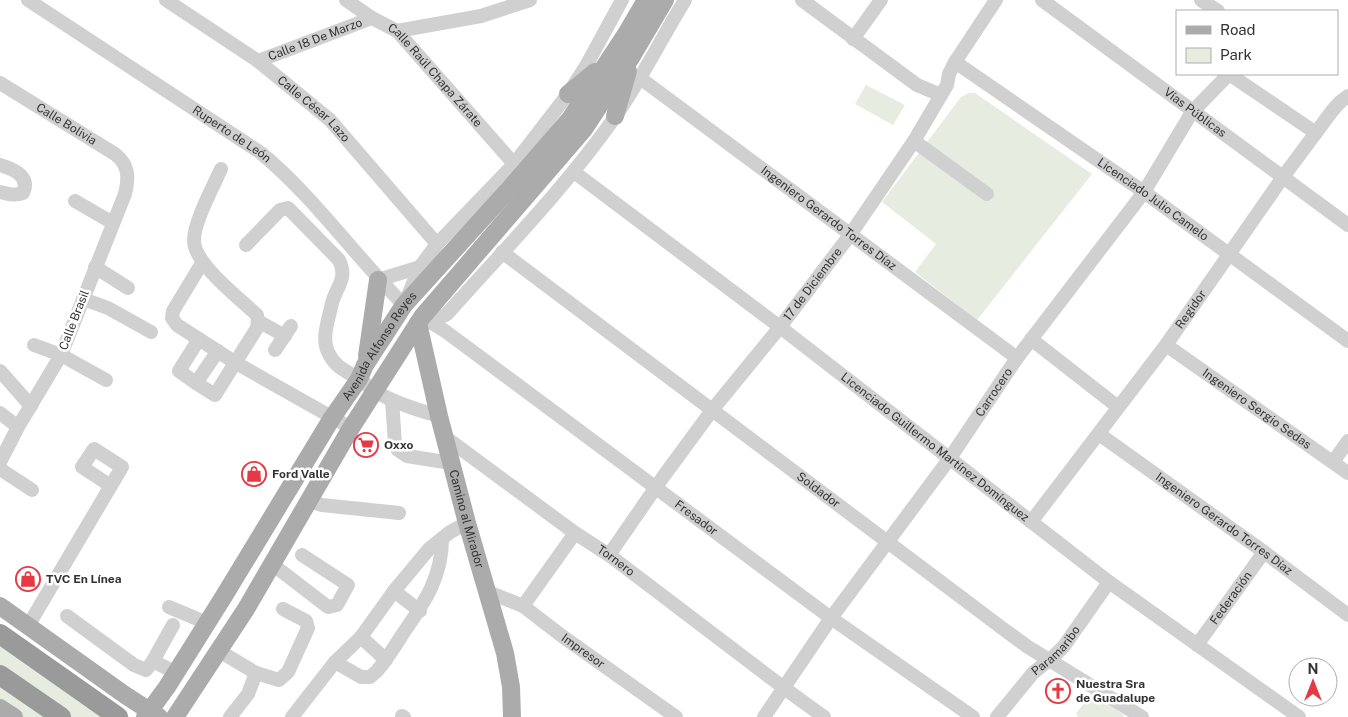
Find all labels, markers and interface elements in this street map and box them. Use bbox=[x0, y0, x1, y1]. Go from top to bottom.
legend bbox=[1176, 10, 1338, 75]
street label: Calle 18 De Marzo bbox=[266, 15, 364, 64]
street label: Calle Raúl Chapa Zárate bbox=[386, 21, 485, 130]
text: Road bbox=[1220, 21, 1256, 38]
text: Park bbox=[1220, 46, 1252, 63]
street label: Calle César Lazo bbox=[275, 73, 353, 145]
street label: Vías Públicas bbox=[1161, 85, 1229, 140]
street label: Calle Bolivia bbox=[34, 100, 99, 148]
street label: Ruperto de León bbox=[190, 103, 274, 166]
street label: Licenciado Julio Camelo bbox=[1095, 155, 1211, 244]
street label: Ingeniero Gerardo Torres Díaz bbox=[758, 163, 899, 273]
street label: 17 de Diciembre bbox=[780, 245, 845, 324]
street label: Regidor bbox=[1173, 287, 1209, 331]
street label: Calle Brasil bbox=[56, 288, 92, 352]
street label: Avenida Alfonso Reyes bbox=[339, 289, 420, 403]
street label: Carrocero bbox=[973, 365, 1015, 419]
street label: Ingeniero Sergio Sedas bbox=[1200, 366, 1314, 452]
street label: Licenciado Guillermo Martínez Domínguez bbox=[838, 370, 1032, 525]
supermarket icon: Oxxo bbox=[353, 432, 379, 458]
place label: Oxxo bbox=[384, 438, 413, 452]
shop icon: Ford Valle bbox=[241, 461, 267, 487]
place label: Ford Valle bbox=[272, 467, 330, 481]
street label: Camino al Mirador bbox=[446, 468, 487, 570]
street label: Soldador bbox=[794, 469, 843, 511]
street label: Ingeniero Gerardo Torres Díaz bbox=[1153, 470, 1295, 578]
street label: Fresador bbox=[672, 497, 721, 538]
street label: Tornero bbox=[595, 542, 638, 579]
shop icon: TVC En Línea bbox=[15, 566, 41, 592]
street label: Federación bbox=[1207, 569, 1255, 627]
place label: TVC En Línea bbox=[46, 572, 122, 586]
street label: Paramaribo bbox=[1029, 623, 1083, 678]
street label: Impresor bbox=[559, 631, 608, 671]
north arrow bbox=[1288, 657, 1338, 707]
text: N bbox=[1308, 661, 1318, 677]
place label: Nuestra Sra de Guadalupe bbox=[1076, 677, 1155, 705]
church icon: Nuestra Sra de Guadalupe bbox=[1045, 678, 1071, 704]

